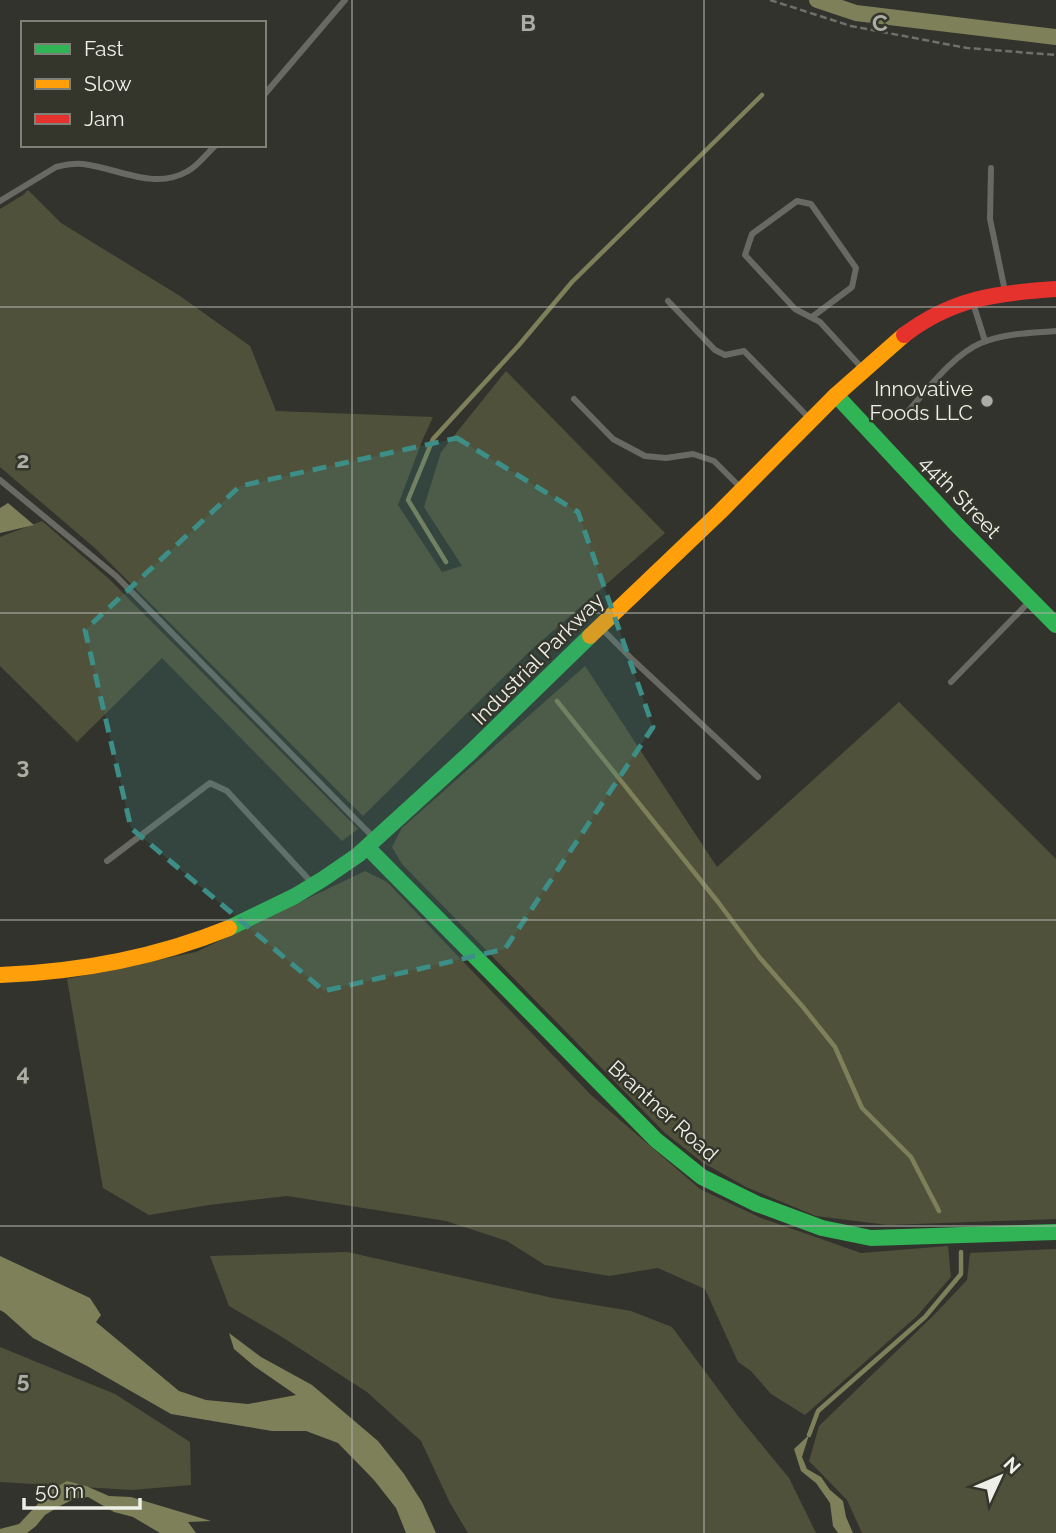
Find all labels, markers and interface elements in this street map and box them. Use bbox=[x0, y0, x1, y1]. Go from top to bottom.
text: B bbox=[520, 9, 536, 36]
text: C bbox=[872, 9, 888, 36]
legend bbox=[21, 21, 266, 147]
text: Fast bbox=[84, 36, 124, 61]
text: Slow bbox=[84, 71, 132, 96]
text: Jam bbox=[84, 106, 125, 131]
place label: Innovative Foods LLC bbox=[869, 376, 973, 425]
marker: Innovative Foods LLC bbox=[979, 393, 995, 409]
text: 2 bbox=[17, 446, 29, 473]
street label: 44th Street bbox=[915, 450, 1006, 543]
street label: Industrial Parkway bbox=[467, 588, 609, 730]
text: 3 bbox=[17, 752, 29, 779]
street label: Brantner Road bbox=[603, 1055, 723, 1166]
text: 4 bbox=[16, 1059, 30, 1086]
text: 5 bbox=[17, 1366, 30, 1393]
north arrow bbox=[965, 1442, 1035, 1512]
text: N bbox=[999, 1452, 1025, 1478]
scale bar bbox=[24, 1466, 140, 1510]
text: 50 m bbox=[35, 1478, 84, 1503]

